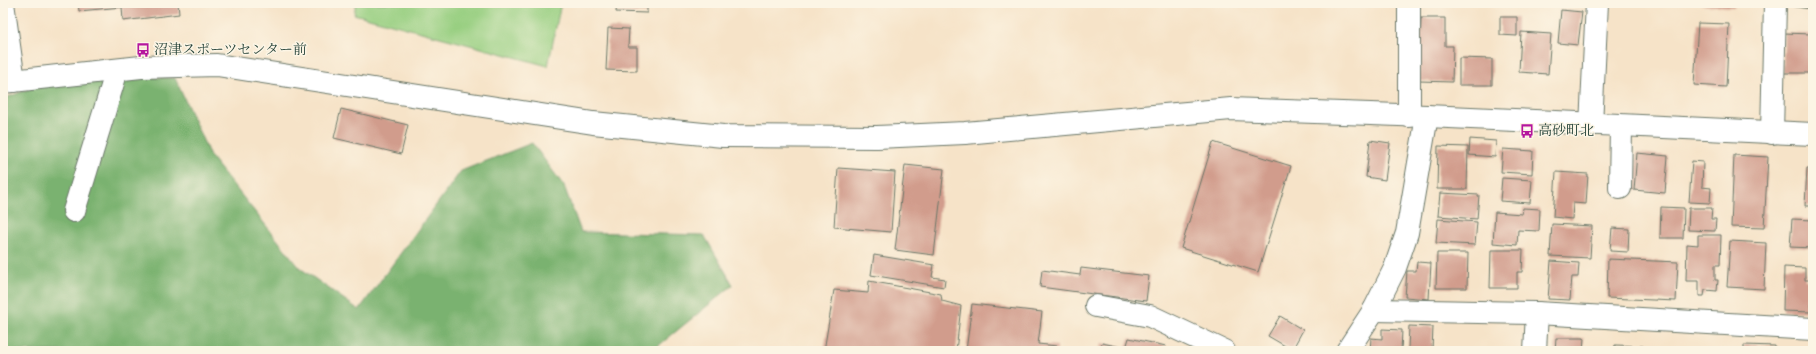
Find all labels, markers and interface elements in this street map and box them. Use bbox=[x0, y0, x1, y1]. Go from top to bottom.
bus stop icon: 沼津スポーツセンター前 bbox=[135, 42, 151, 58]
place label: 沼津スポーツセンター前 bbox=[154, 42, 307, 57]
bus stop icon: 高砂町北 bbox=[1519, 123, 1535, 139]
place label: 高砂町北 bbox=[1538, 123, 1594, 138]

